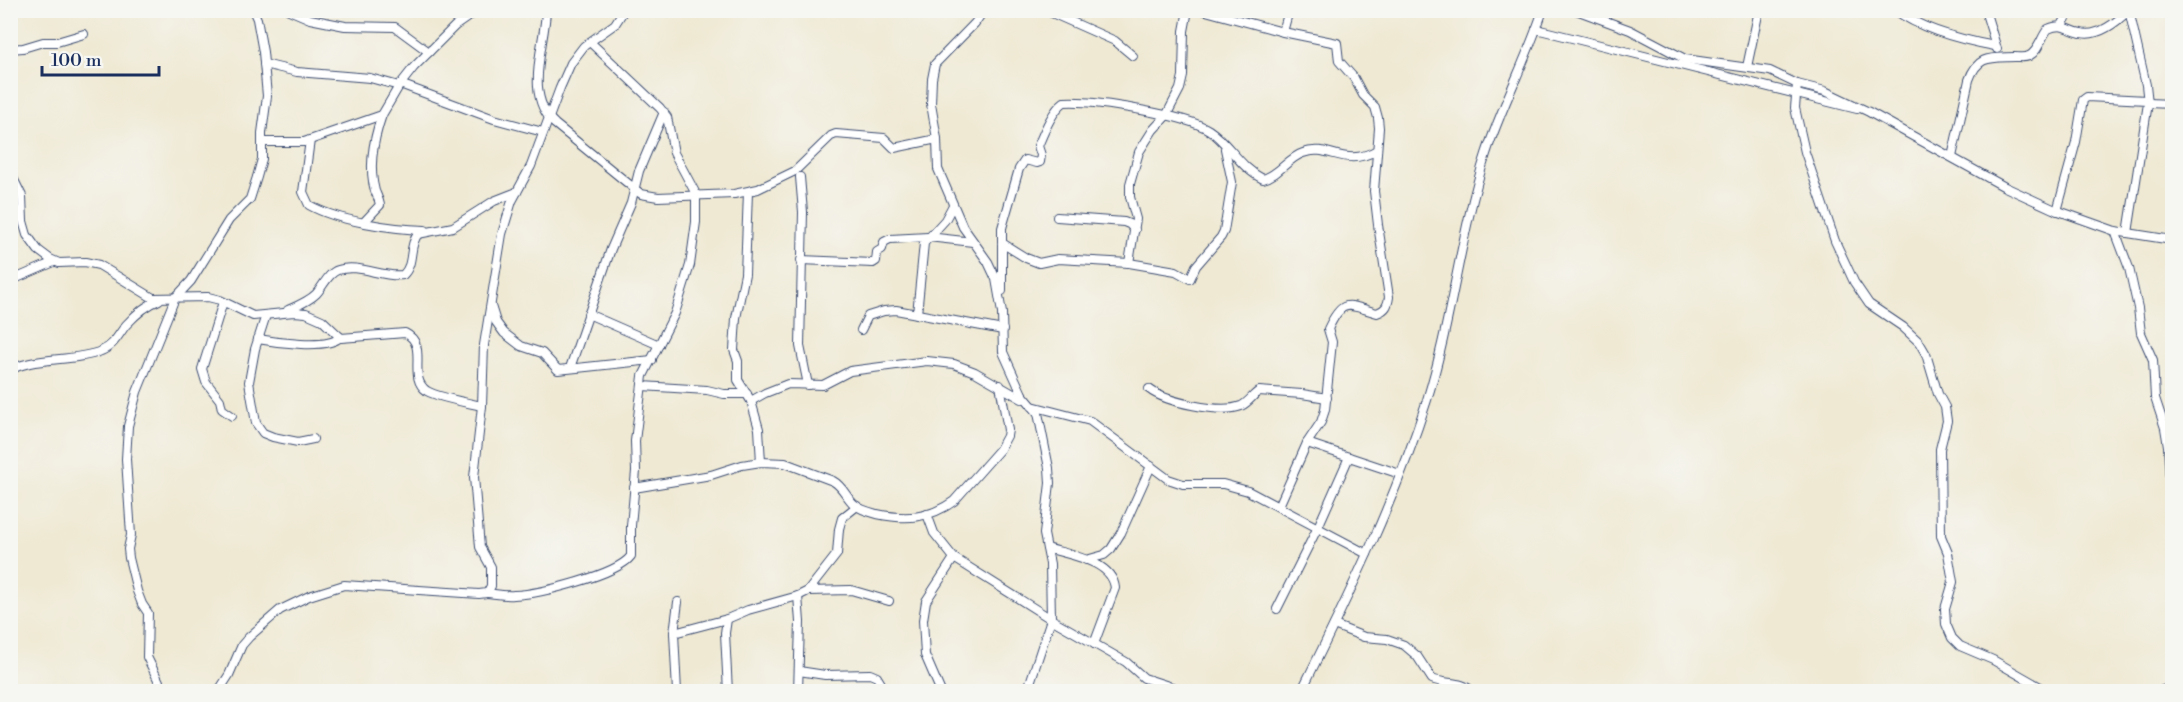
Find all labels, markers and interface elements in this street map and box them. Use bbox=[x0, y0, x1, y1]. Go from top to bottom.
scale bar bbox=[42, 39, 159, 77]
text: 100 m bbox=[51, 49, 102, 72]

